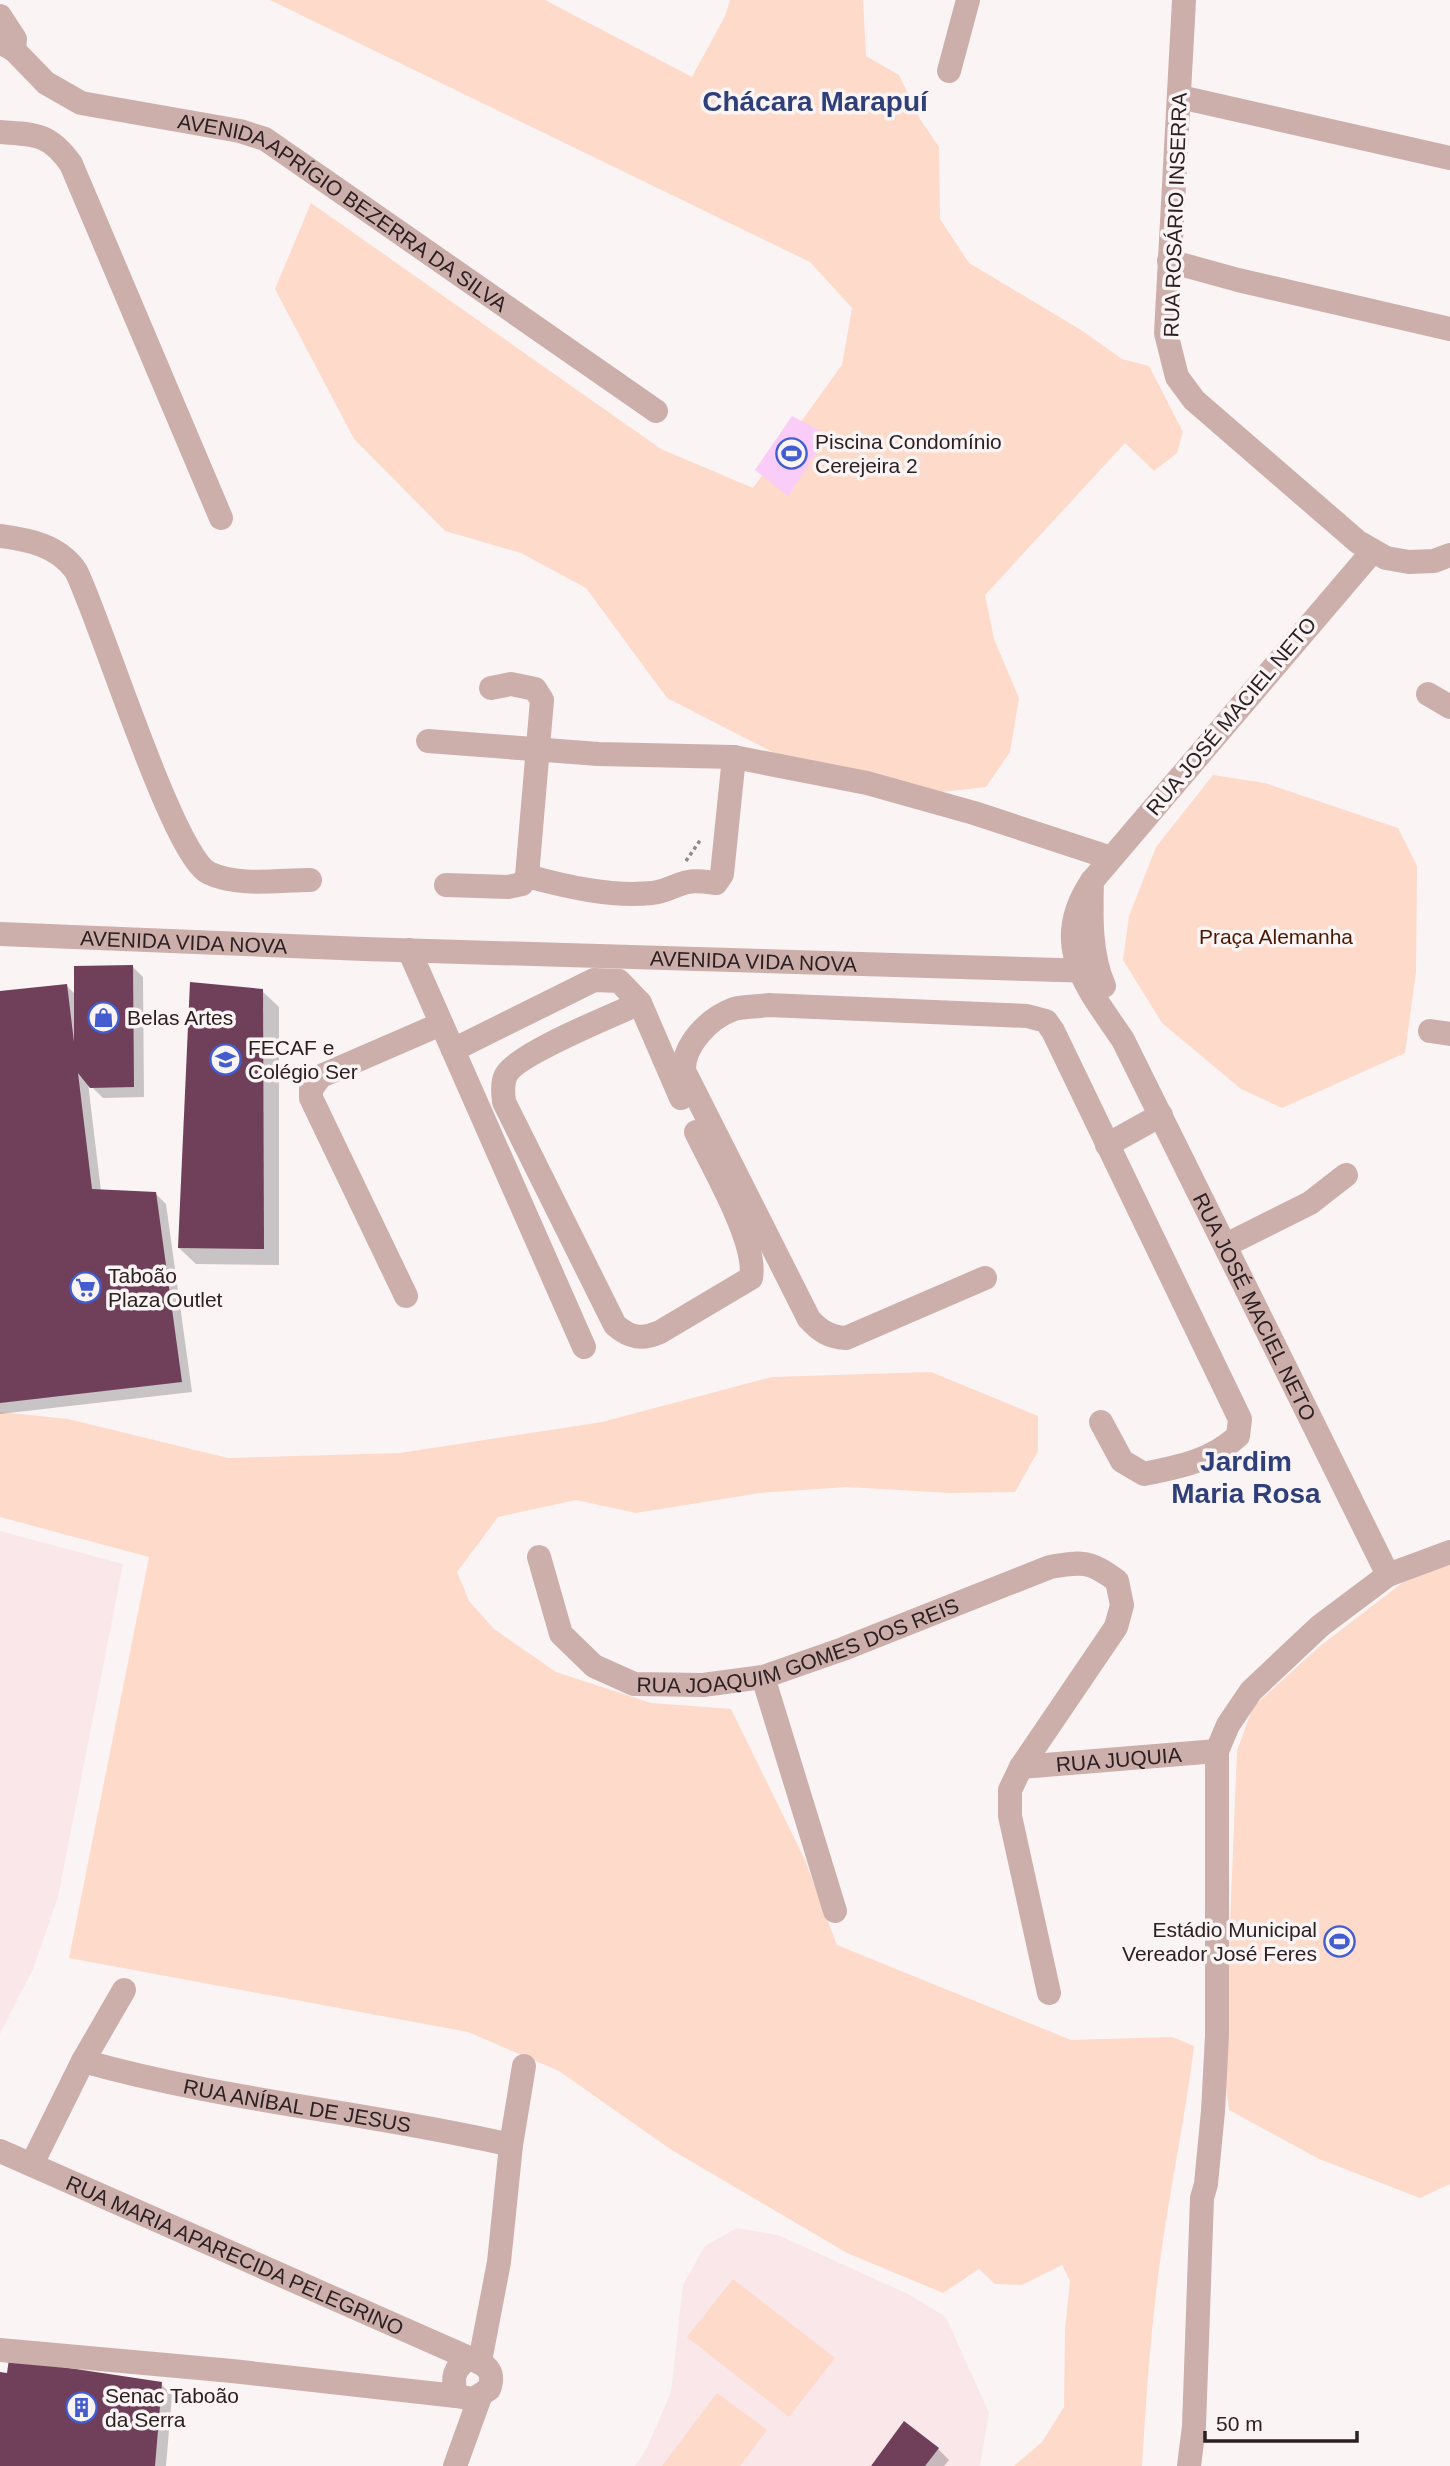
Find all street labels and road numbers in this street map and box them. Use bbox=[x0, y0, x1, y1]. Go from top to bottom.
street label: RUA ROSÁRIO INSERRA bbox=[1159, 92, 1191, 338]
street label: AVENIDA APRÍGIO BEZERRA DA SILVA bbox=[176, 109, 512, 316]
street label: RUA JOSÉ MACIEL NETO bbox=[1142, 613, 1320, 819]
street label: AVENIDA VIDA NOVA bbox=[80, 926, 288, 957]
street label: AVENIDA VIDA NOVA bbox=[650, 946, 857, 975]
street label: RUA JOSÉ MACIEL NETO bbox=[1189, 1189, 1321, 1424]
street label: RUA JOAQUIM GOMES DOS REIS bbox=[636, 1593, 962, 1697]
street label: RUA JUQUIA bbox=[1055, 1742, 1182, 1776]
street label: RUA ANÍBAL DE JESUS bbox=[182, 2074, 413, 2136]
street label: RUA MARIA APARECIDA PELEGRINO bbox=[63, 2170, 407, 2339]

